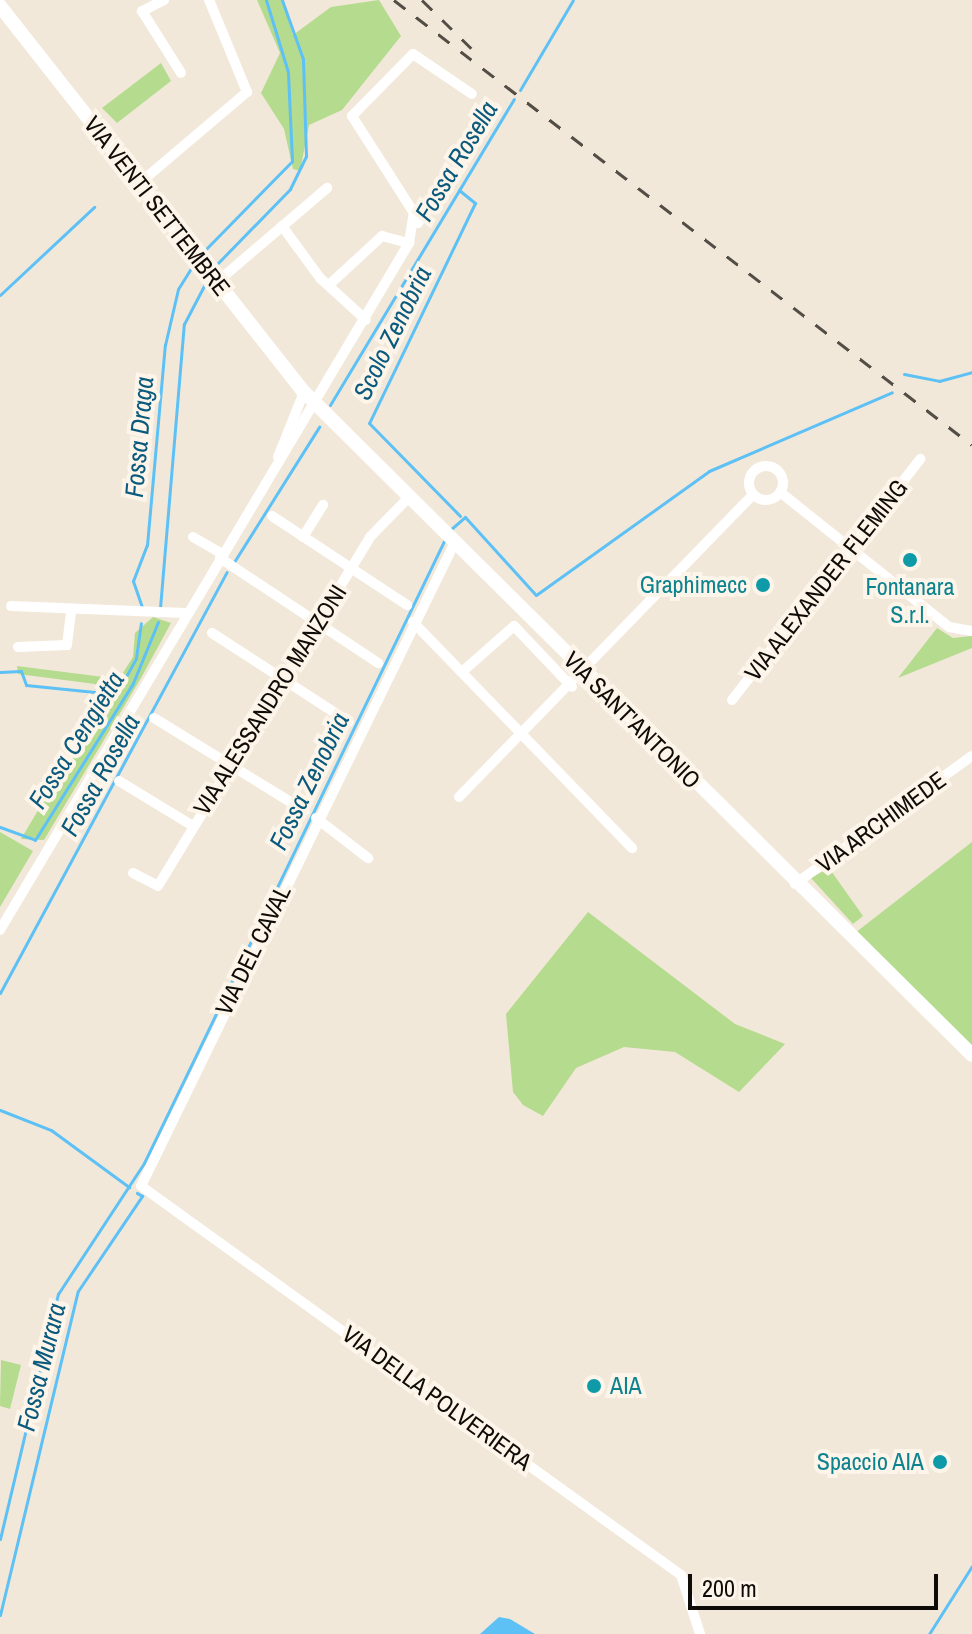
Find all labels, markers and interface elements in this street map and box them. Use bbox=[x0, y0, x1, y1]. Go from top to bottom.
water label: Fossa Rosella bbox=[408, 95, 504, 227]
street label: VIA VENTI SETTEMBRE bbox=[78, 110, 236, 302]
water label: Scolo Zenobria bbox=[346, 261, 438, 405]
water label: Fossa Draga bbox=[118, 375, 160, 499]
street label: VIA ALEXANDER FLEMING bbox=[738, 473, 914, 687]
marker: Fontanara S.r.l. bbox=[901, 551, 919, 569]
place label: Graphimecc bbox=[640, 571, 747, 599]
place label: Fontanara S.r.l. bbox=[866, 573, 954, 629]
marker: Graphimecc bbox=[754, 576, 772, 594]
street label: VIA ALESSANDRO MANZONI bbox=[187, 579, 353, 821]
street label: VIA SANT'ANTONIO bbox=[557, 645, 707, 795]
water label: Fossa Cengietta bbox=[22, 666, 130, 814]
water label: Fossa Zenobria bbox=[262, 707, 356, 855]
water label: Fossa Rosella bbox=[54, 709, 146, 841]
street label: VIA ARCHIMEDE bbox=[810, 765, 952, 879]
street label: VIA DEL CAVAL bbox=[209, 880, 297, 1020]
water label: Fossa Murara bbox=[10, 1300, 72, 1434]
street label: VIA DELLA POLVERIERA bbox=[336, 1319, 538, 1477]
place label: AIA bbox=[610, 1372, 642, 1400]
marker: AIA bbox=[585, 1377, 603, 1395]
place label: Spaccio AIA bbox=[816, 1448, 924, 1476]
marker: Spaccio AIA bbox=[931, 1453, 949, 1471]
scale bar bbox=[692, 1558, 942, 1608]
text: 200 m bbox=[702, 1572, 757, 1604]

